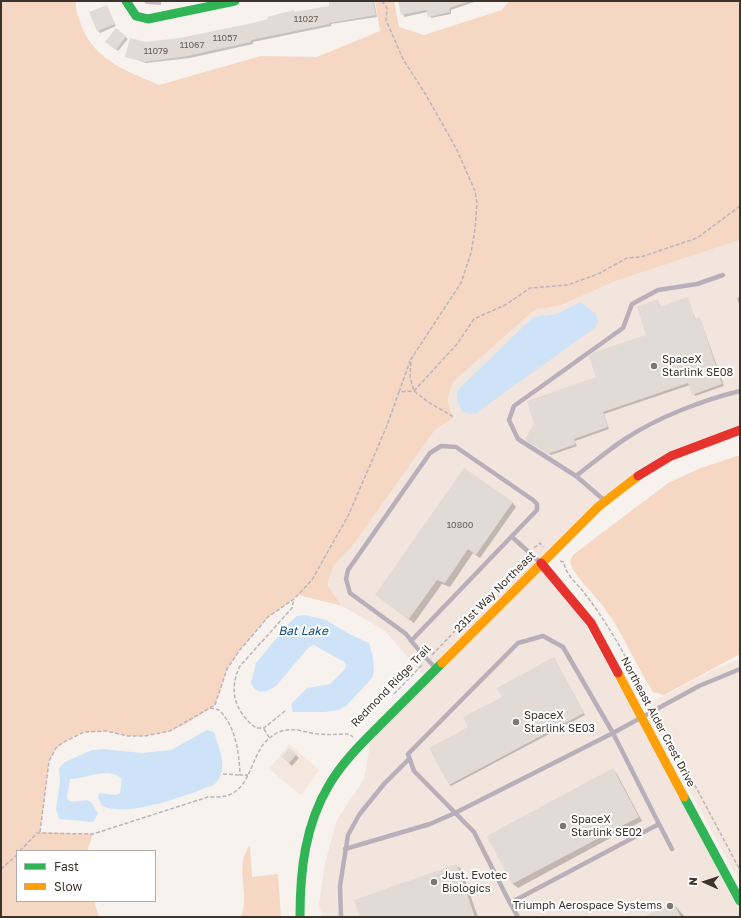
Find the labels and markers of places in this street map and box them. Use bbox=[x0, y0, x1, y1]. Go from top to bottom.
place label: SpaceX Starlink SE08 bbox=[662, 353, 733, 379]
marker: SpaceX Starlink SE08 bbox=[649, 361, 659, 371]
place label: SpaceX Starlink SE03 bbox=[524, 709, 595, 735]
marker: SpaceX Starlink SE03 bbox=[511, 717, 521, 727]
place label: SpaceX Starlink SE02 bbox=[571, 813, 642, 839]
marker: SpaceX Starlink SE02 bbox=[558, 821, 568, 831]
place label: Just. Evotec Biologics bbox=[442, 869, 507, 895]
marker: Just. Evotec Biologics bbox=[429, 877, 439, 887]
place label: Triumph Aerospace Systems bbox=[513, 899, 662, 913]
marker: Triumph Aerospace Systems bbox=[665, 901, 675, 911]

